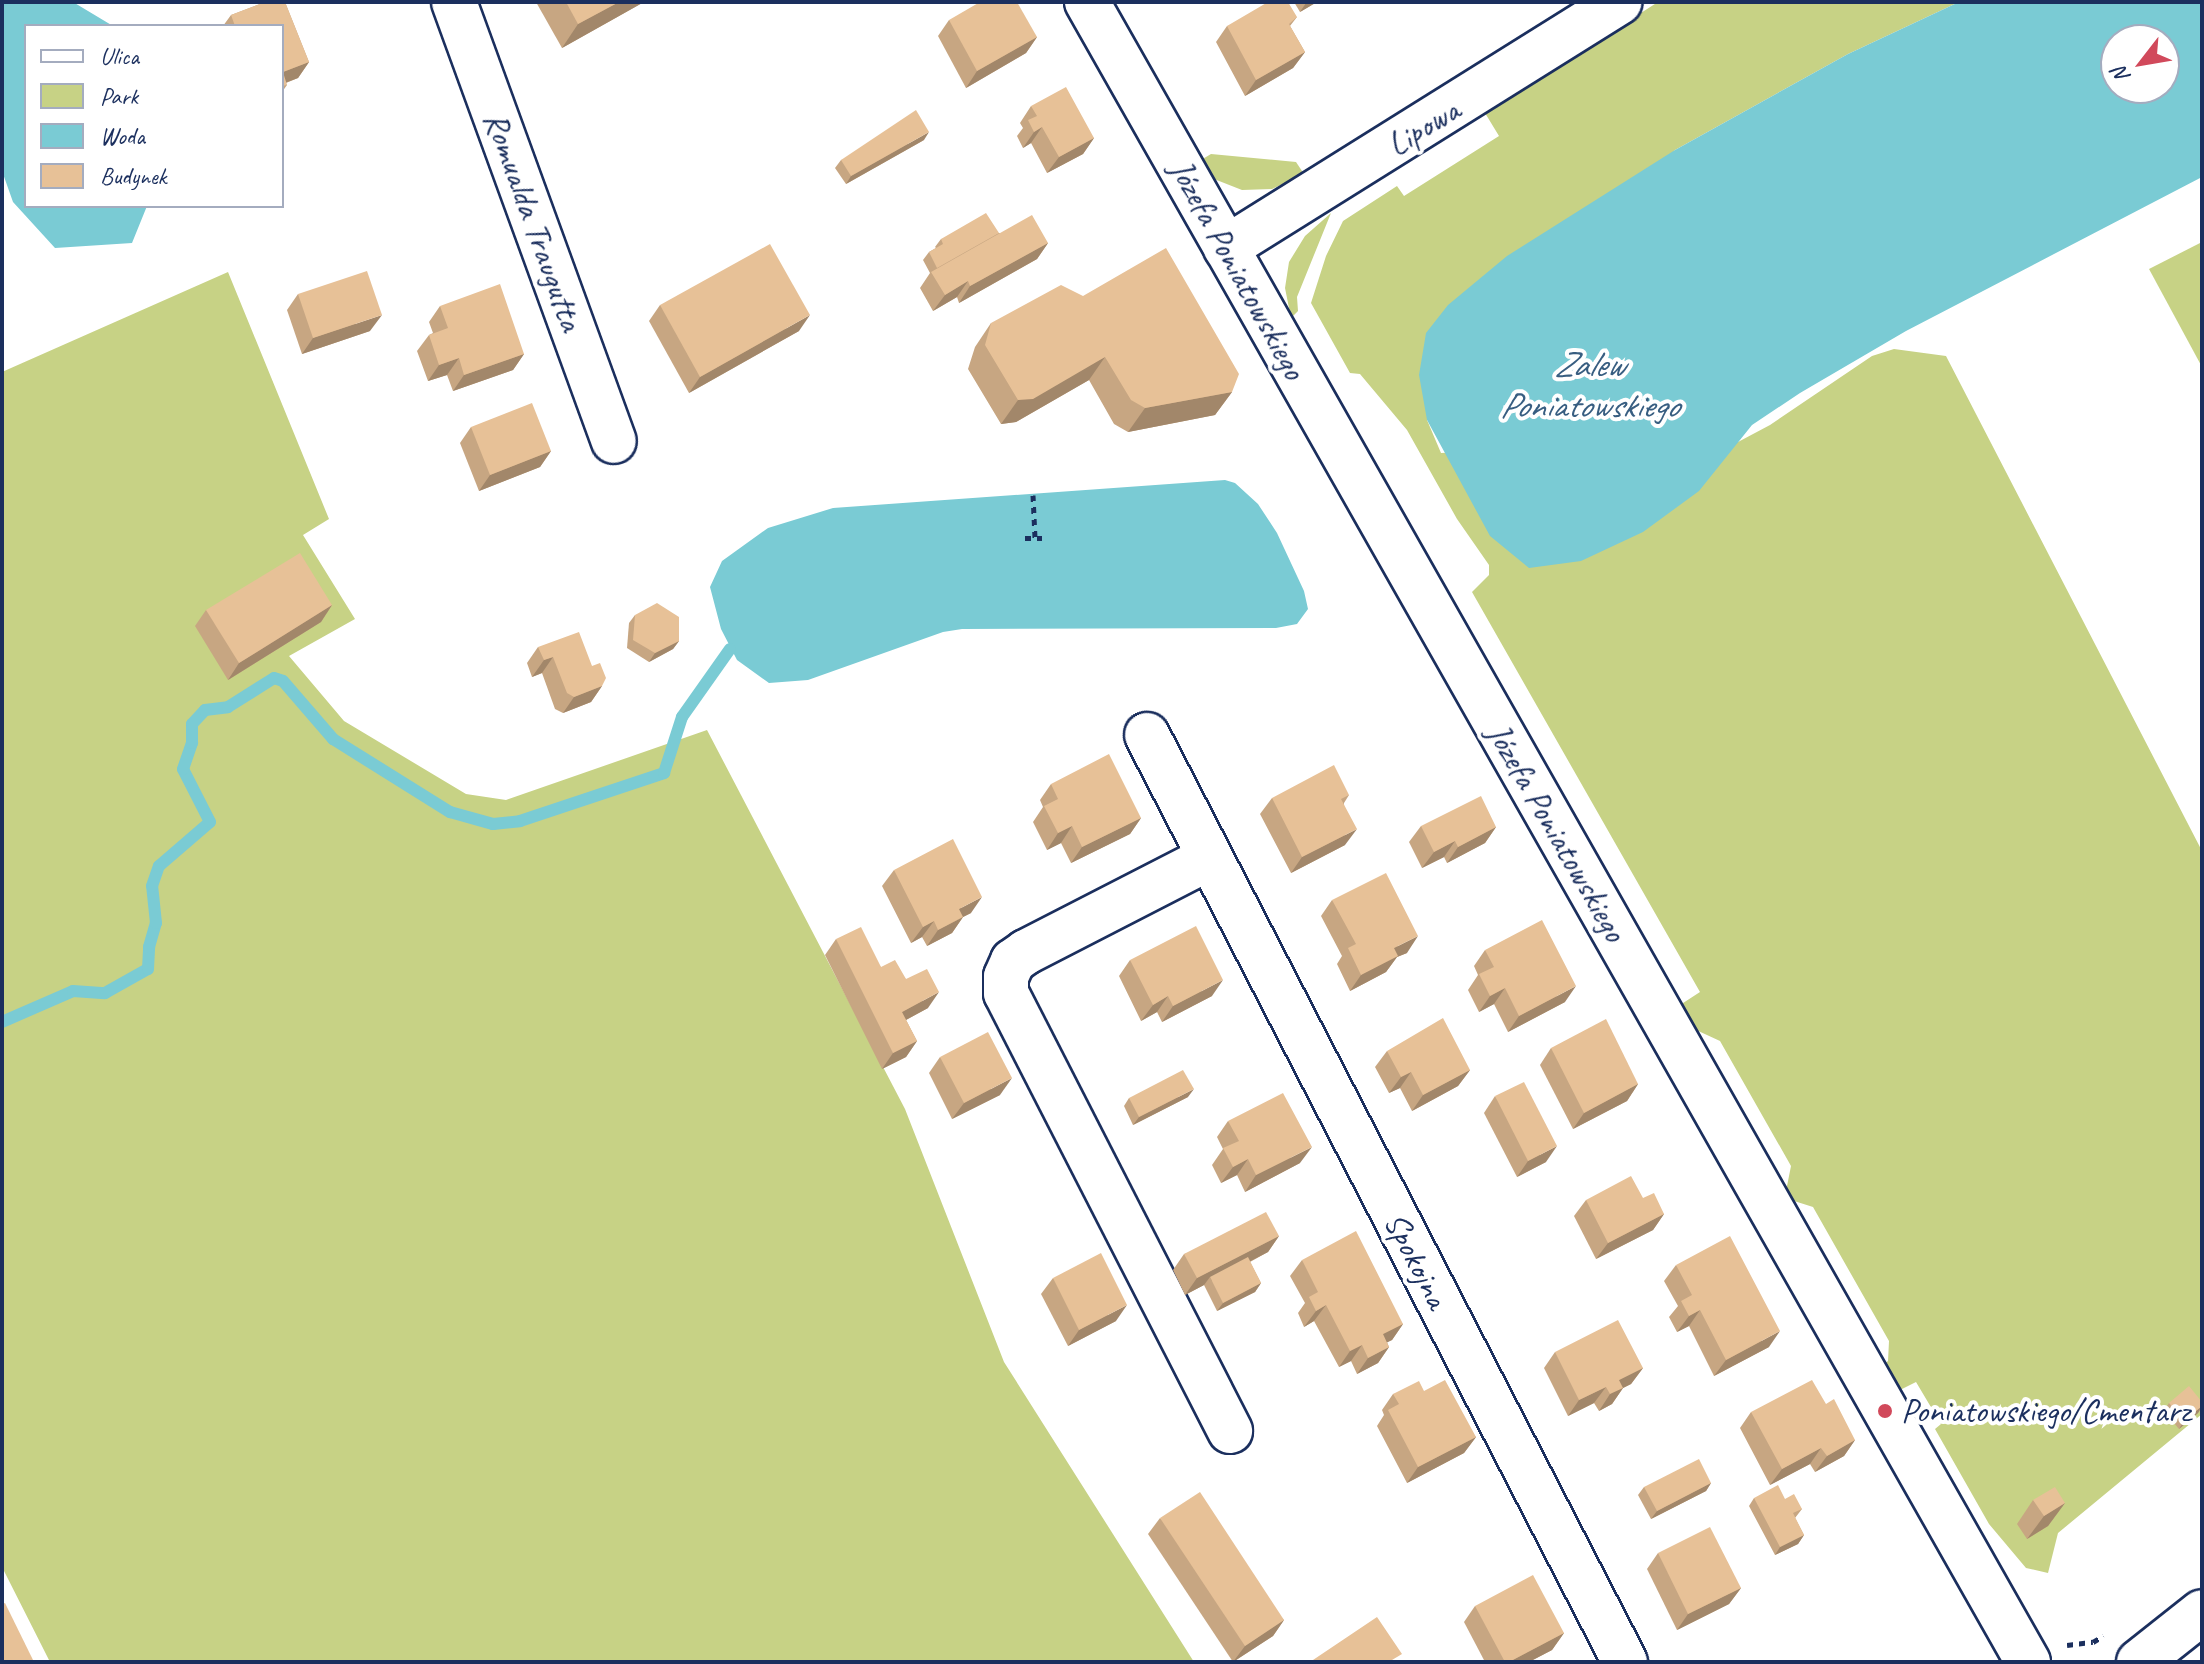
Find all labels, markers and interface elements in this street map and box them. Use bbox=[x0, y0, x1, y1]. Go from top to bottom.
legend bbox=[24, 24, 284, 208]
north arrow bbox=[2100, 24, 2180, 104]
text: Ulica bbox=[100, 41, 139, 71]
text: N bbox=[2106, 62, 2137, 88]
text: Park bbox=[100, 81, 138, 111]
street label: Lipowa bbox=[1379, 89, 1467, 165]
street label: Romualda Traugutta bbox=[475, 105, 593, 337]
text: Woda bbox=[100, 121, 145, 151]
street label: Józefa Poniatowskiego bbox=[1161, 152, 1315, 386]
text: Budynek bbox=[100, 161, 166, 191]
water label: Zalew Poniatowskiego bbox=[1500, 342, 1678, 427]
street label: Józefa Poniatowskiego bbox=[1478, 716, 1636, 948]
street label: Spokojna bbox=[1376, 1205, 1458, 1315]
place label: Poniatowskiego/Cmentarz bbox=[1901, 1391, 2190, 1431]
marker: Poniatowskiego/Cmentarz bbox=[1876, 1402, 1894, 1420]

